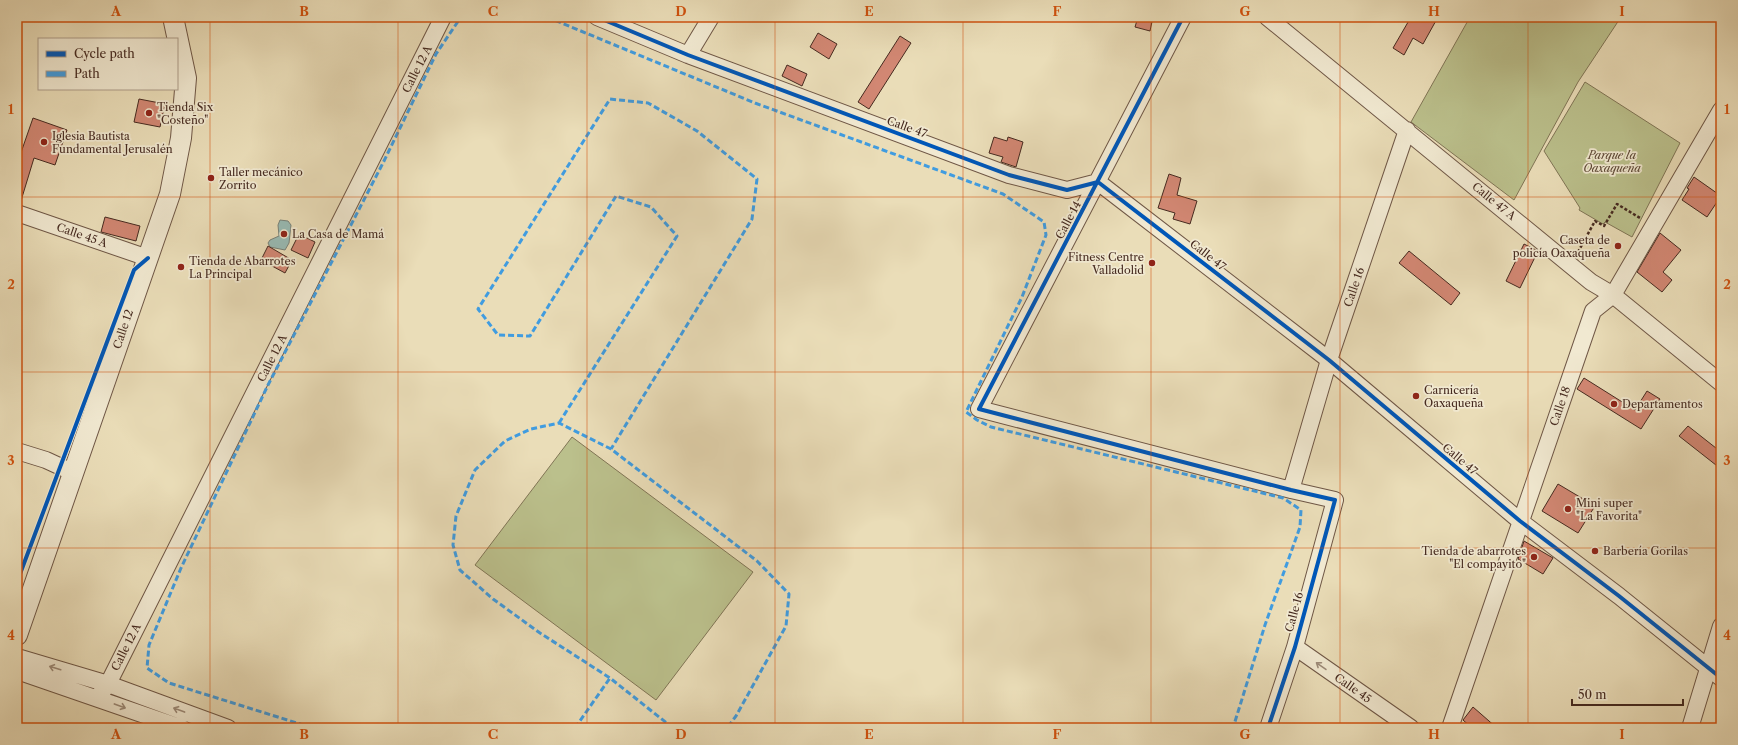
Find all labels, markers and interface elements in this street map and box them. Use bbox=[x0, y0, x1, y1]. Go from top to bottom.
text: A bbox=[110, 3, 122, 19]
text: B bbox=[299, 3, 309, 19]
text: C bbox=[488, 3, 498, 19]
text: D bbox=[675, 3, 687, 19]
text: E bbox=[864, 3, 874, 19]
text: F bbox=[1053, 3, 1062, 19]
text: G bbox=[1239, 3, 1251, 19]
text: H bbox=[1428, 3, 1440, 19]
text: I bbox=[1619, 3, 1625, 19]
legend bbox=[38, 38, 178, 90]
street label: Calle 12 A bbox=[399, 42, 435, 95]
text: Cycle path bbox=[74, 46, 135, 61]
text: Path bbox=[74, 66, 100, 81]
place label: Tienda Six "Costeño" bbox=[157, 100, 214, 127]
text: 1 bbox=[8, 101, 14, 117]
text: 1 bbox=[1724, 101, 1730, 117]
marker: Tienda Six "Costeño" bbox=[144, 108, 154, 118]
street label: Calle 47 bbox=[885, 113, 930, 141]
place label: Iglesia Bautista Fundamental Jerusalén bbox=[52, 129, 173, 156]
marker: Iglesia Bautista Fundamental Jerusalén bbox=[39, 137, 49, 147]
park label: Parque la Oaxaqueña bbox=[1583, 148, 1641, 175]
place label: Taller mecánico Zorrito bbox=[219, 165, 303, 192]
marker: Taller mecánico Zorrito bbox=[206, 173, 216, 183]
street label: Calle 47 A bbox=[1469, 179, 1519, 223]
street label: Calle 14 bbox=[1052, 199, 1084, 241]
street label: Calle 45 A bbox=[55, 220, 110, 251]
place label: La Casa de Mamá bbox=[292, 227, 384, 241]
marker: La Casa de Mamá bbox=[279, 229, 289, 239]
place label: Caseta de policía Oaxaqueña bbox=[1513, 233, 1610, 260]
street label: Calle 47 bbox=[1187, 237, 1229, 274]
marker: Caseta de policía Oaxaqueña bbox=[1613, 241, 1623, 251]
place label: Fitness Centre Valladolid bbox=[1068, 250, 1144, 277]
place label: Tienda de Abarrotes La Principal bbox=[189, 254, 296, 281]
marker: Fitness Centre Valladolid bbox=[1147, 258, 1157, 268]
marker: Tienda de Abarrotes La Principal bbox=[176, 262, 186, 272]
street label: Calle 16 bbox=[1341, 265, 1367, 309]
text: 2 bbox=[7, 276, 15, 292]
text: 2 bbox=[1723, 276, 1731, 292]
street label: Calle 12 bbox=[110, 307, 136, 351]
street label: Calle 12 A bbox=[254, 331, 290, 384]
place label: Carnicería Oaxaqueña bbox=[1424, 383, 1484, 410]
street label: Calle 18 bbox=[1547, 384, 1573, 428]
marker: Carnicería Oaxaqueña bbox=[1411, 391, 1421, 401]
place label: Departamentos bbox=[1622, 397, 1703, 411]
marker: Departamentos bbox=[1609, 399, 1619, 409]
street label: Calle 47 bbox=[1440, 440, 1481, 478]
text: 3 bbox=[7, 452, 15, 468]
text: 3 bbox=[1723, 452, 1731, 468]
place label: Mini super "La Favorita" bbox=[1576, 496, 1642, 523]
marker: Mini super "La Favorita" bbox=[1563, 504, 1573, 514]
place label: Tienda de abarrotes "El compayito" bbox=[1421, 544, 1526, 571]
place label: Barbería Gorilas bbox=[1603, 544, 1688, 558]
marker: Barbería Gorilas bbox=[1590, 546, 1600, 556]
marker: Tienda de abarrotes "El compayito" bbox=[1529, 552, 1539, 562]
street label: Calle 16 bbox=[1282, 590, 1306, 634]
street label: Calle 12 A bbox=[108, 620, 144, 673]
text: 4 bbox=[7, 627, 15, 643]
text: 4 bbox=[1723, 627, 1731, 643]
one-way arrow bbox=[1316, 662, 1327, 670]
one-way arrow bbox=[49, 664, 62, 671]
street label: Calle 45 bbox=[1332, 670, 1374, 706]
scale bar bbox=[1572, 681, 1683, 707]
text: 50 m bbox=[1578, 687, 1607, 702]
one-way arrow bbox=[114, 702, 126, 710]
one-way arrow bbox=[173, 705, 185, 713]
text: A bbox=[110, 726, 122, 742]
text: B bbox=[299, 726, 309, 742]
text: C bbox=[488, 726, 498, 742]
text: D bbox=[675, 726, 687, 742]
text: E bbox=[864, 726, 874, 742]
text: F bbox=[1053, 726, 1062, 742]
text: G bbox=[1239, 726, 1251, 742]
text: H bbox=[1428, 726, 1440, 742]
text: I bbox=[1619, 726, 1625, 742]

